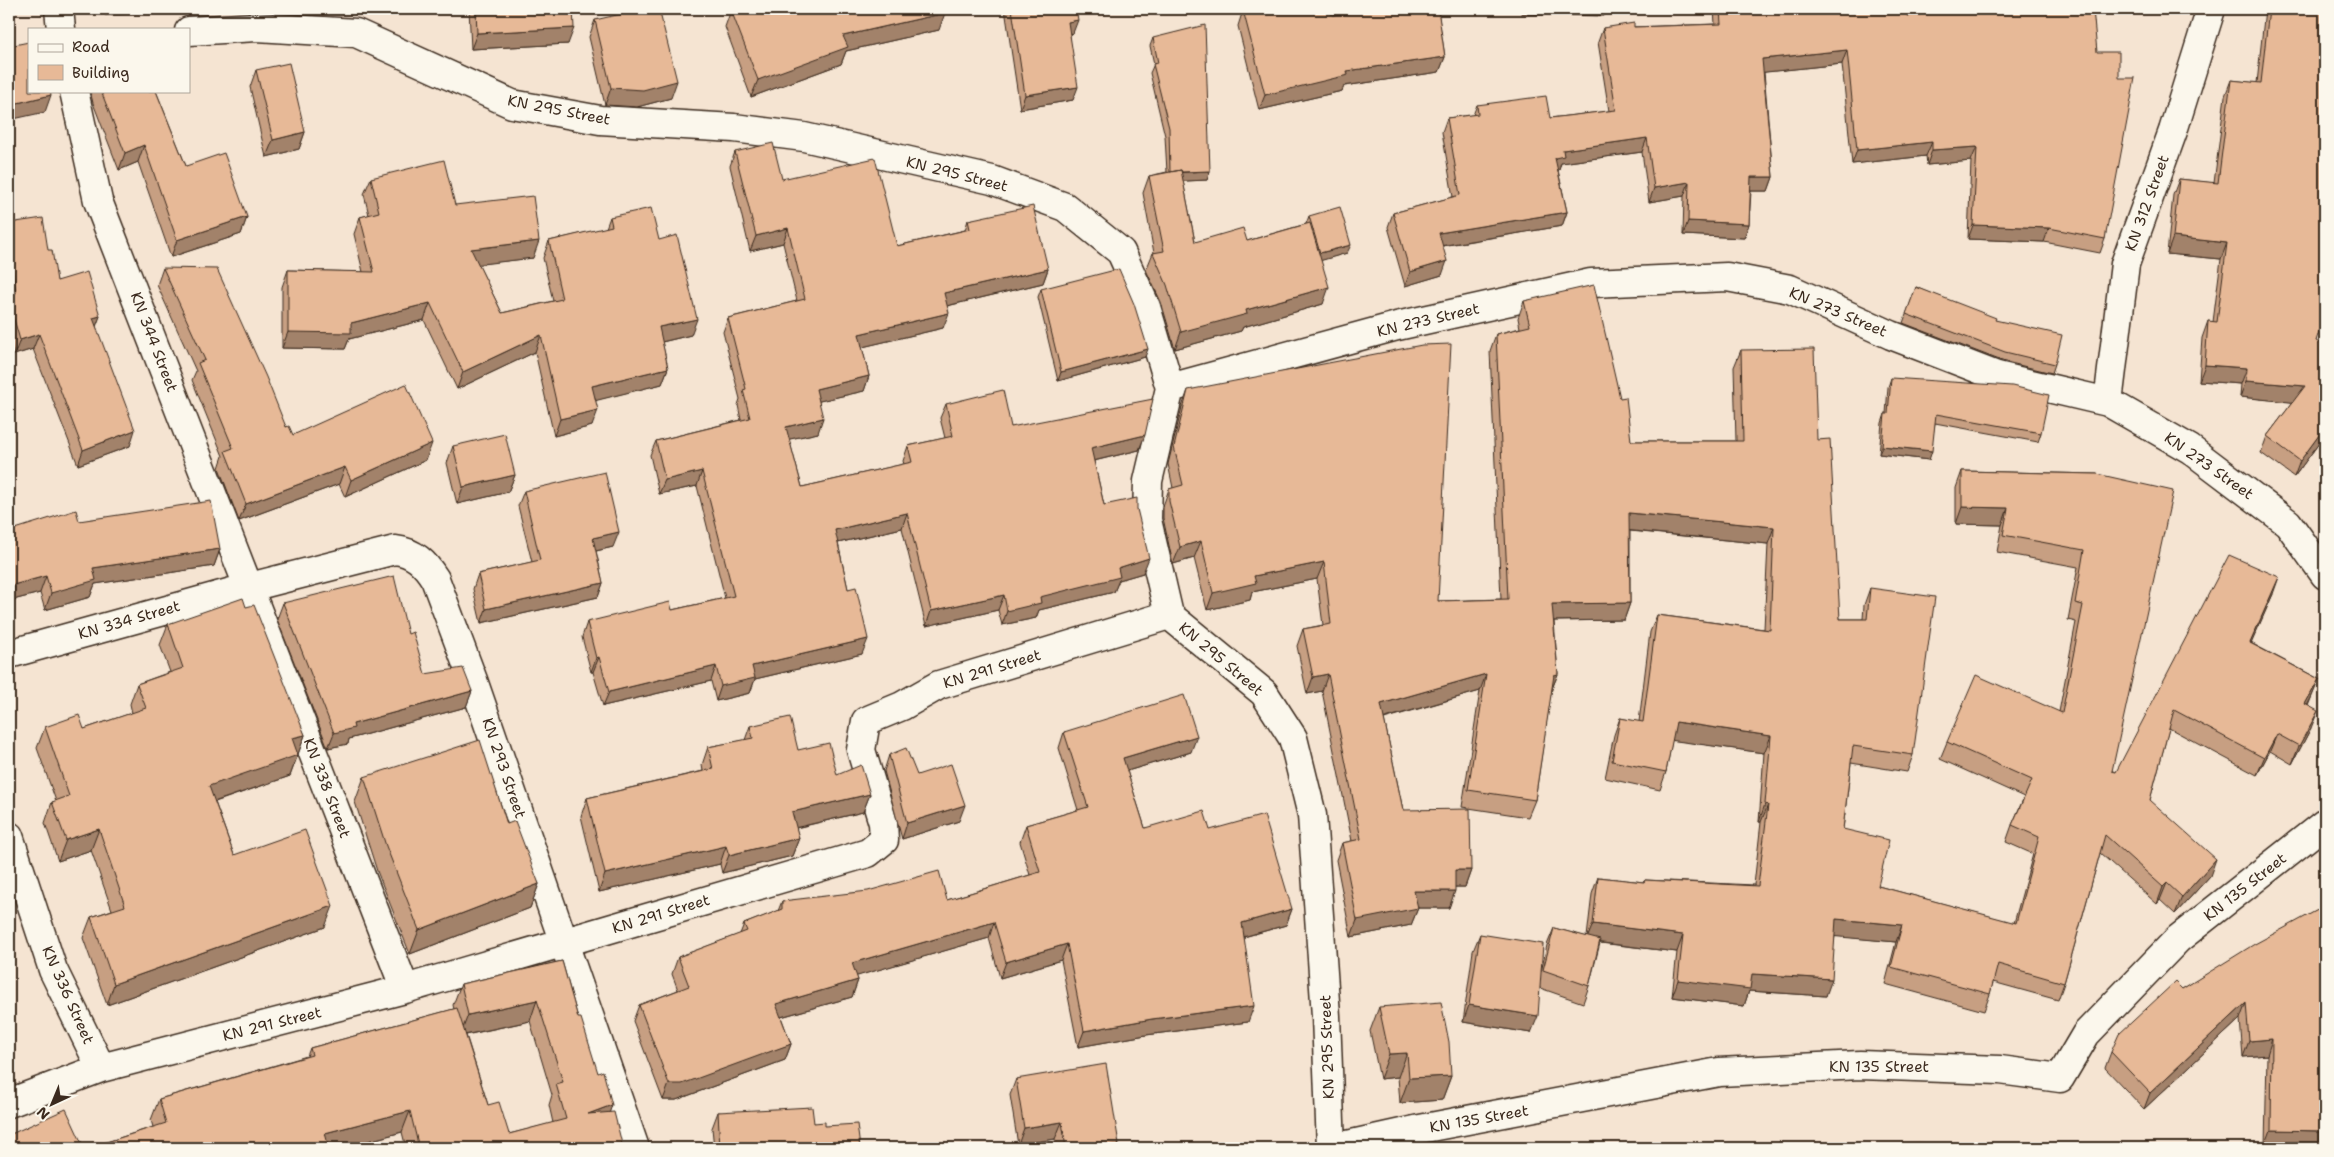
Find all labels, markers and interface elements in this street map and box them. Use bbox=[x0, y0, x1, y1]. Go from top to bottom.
legend bbox=[28, 28, 190, 92]
text: Road bbox=[72, 37, 110, 57]
text: Building bbox=[72, 63, 129, 83]
street label: KN 295 Street bbox=[506, 90, 612, 130]
street label: KN 295 Street bbox=[904, 152, 1010, 196]
street label: KN 312 Street bbox=[2120, 152, 2174, 254]
street label: KN 273 Street bbox=[1786, 282, 1890, 342]
street label: KN 344 Street bbox=[126, 289, 182, 395]
street label: KN 273 Street bbox=[1375, 298, 1481, 342]
street label: KN 273 Street bbox=[2160, 428, 2258, 504]
street label: KN 334 Street bbox=[76, 596, 182, 644]
street label: KN 295 Street bbox=[1175, 618, 1267, 700]
street label: KN 291 Street bbox=[941, 645, 1043, 693]
street label: KN 293 Street bbox=[477, 715, 531, 821]
street label: KN 338 Street bbox=[299, 735, 355, 841]
street label: KN 135 Street bbox=[2199, 848, 2291, 926]
street label: KN 291 Street bbox=[610, 890, 712, 938]
street label: KN 336 Street bbox=[37, 943, 99, 1047]
street label: KN 295 Street bbox=[1315, 994, 1339, 1100]
street label: KN 291 Street bbox=[220, 1002, 324, 1046]
street label: KN 135 Street bbox=[1829, 1057, 1929, 1077]
north arrow bbox=[28, 1080, 78, 1130]
street label: KN 135 Street bbox=[1428, 1100, 1530, 1138]
text: N bbox=[33, 1103, 53, 1124]

